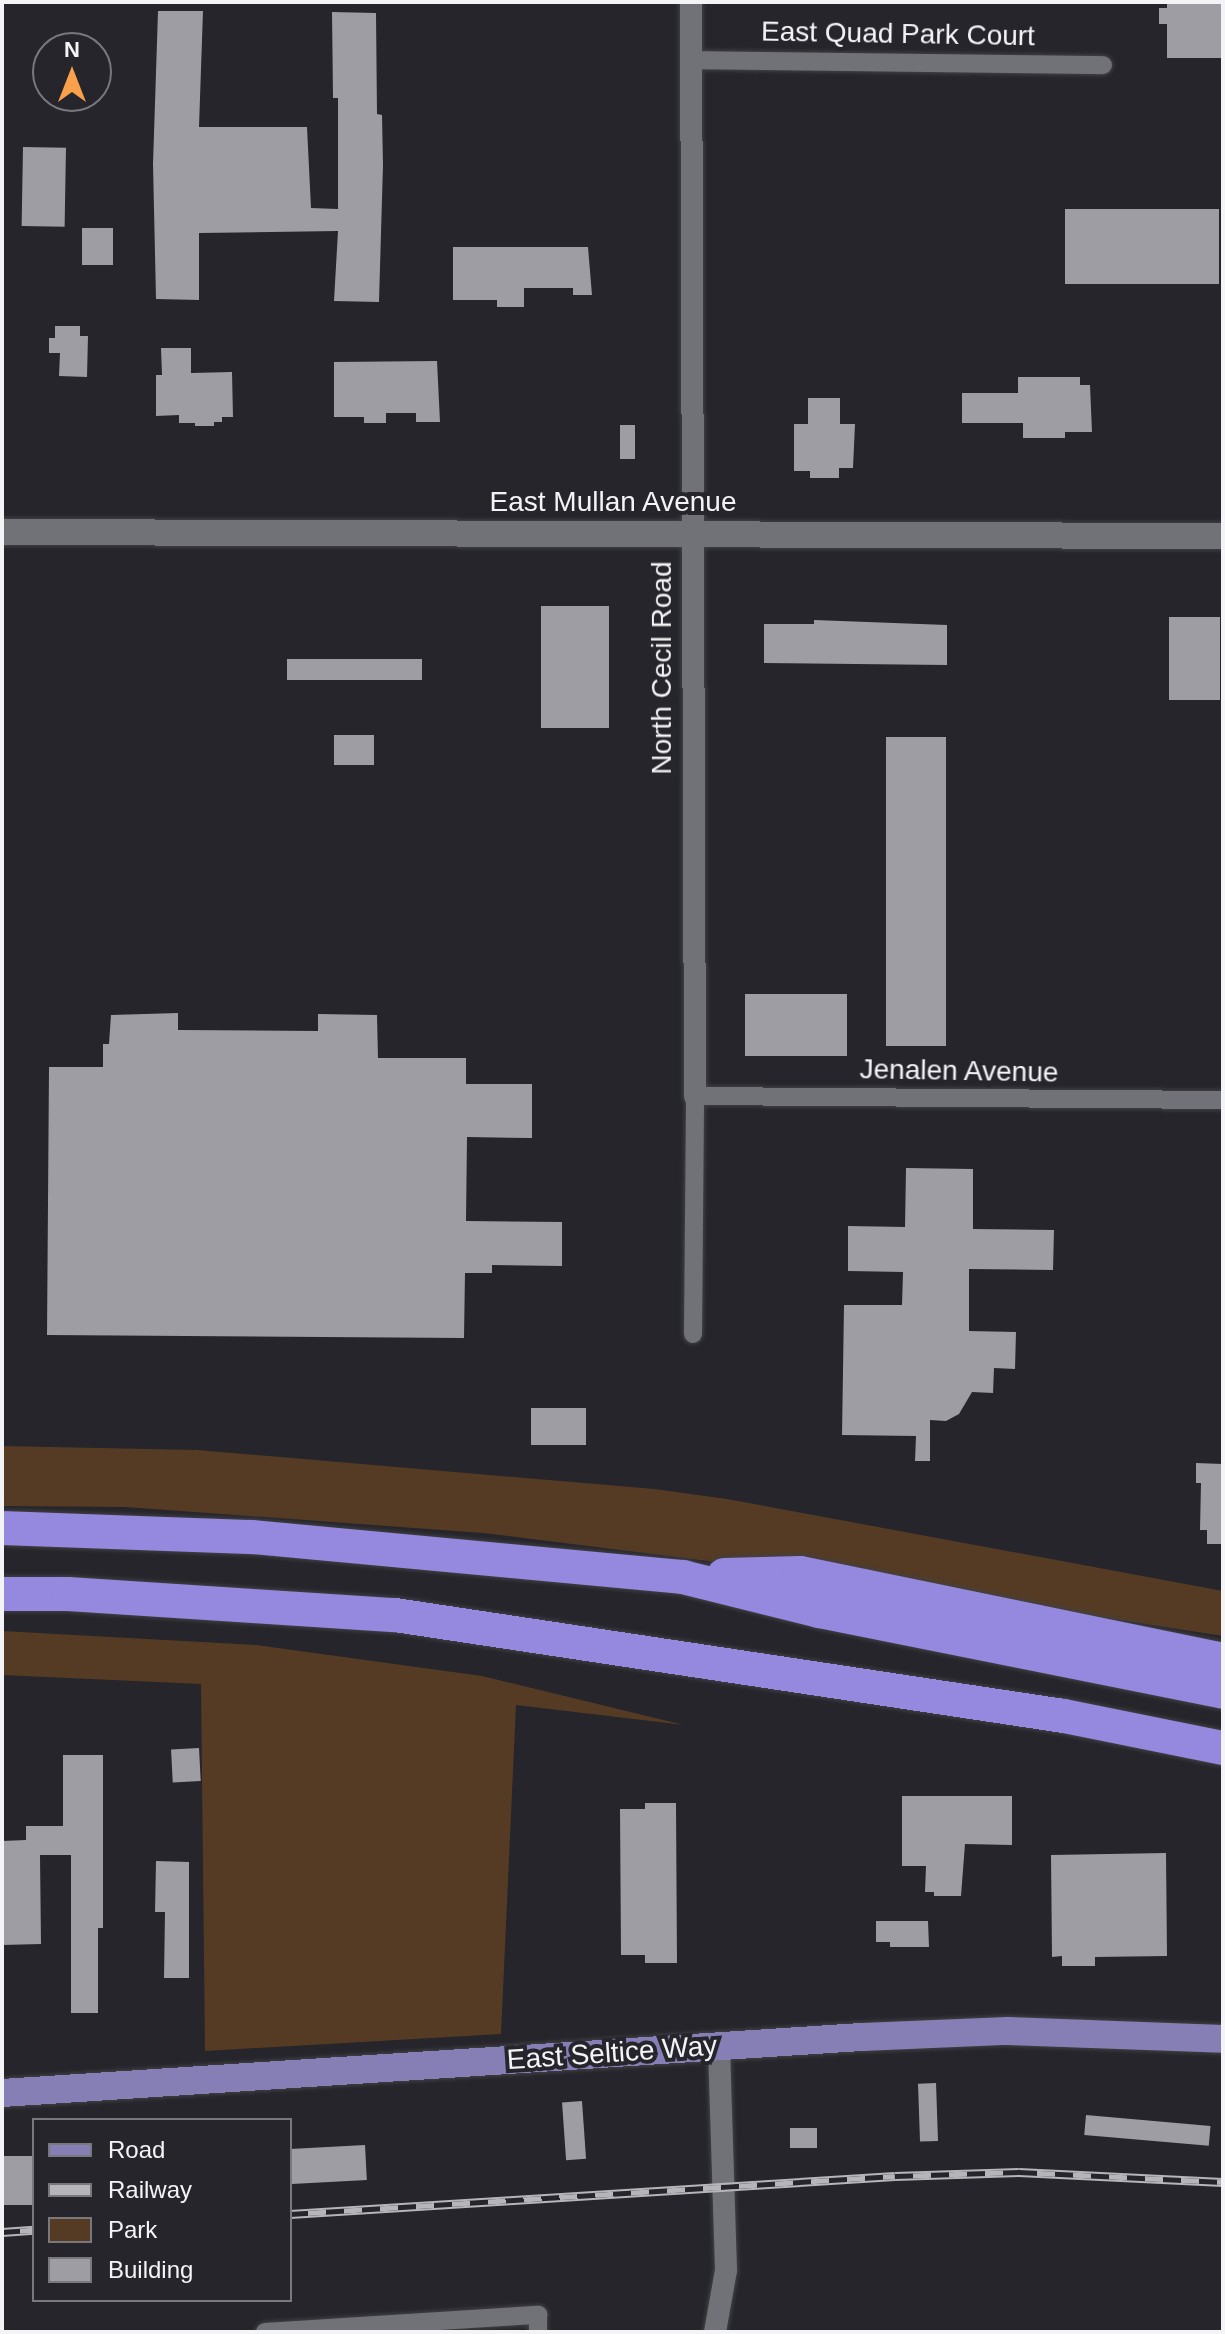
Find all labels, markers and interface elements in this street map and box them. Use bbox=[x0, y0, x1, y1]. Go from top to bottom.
street label: East Quad Park Court bbox=[761, 15, 1035, 53]
north arrow bbox=[32, 32, 112, 112]
text: N bbox=[64, 37, 80, 62]
street label: East Mullan Avenue bbox=[489, 485, 737, 519]
street label: North Cecil Road bbox=[645, 561, 679, 775]
street label: Jenalen Avenue bbox=[859, 1052, 1059, 1090]
street label: East Seltice Way bbox=[506, 2029, 718, 2077]
legend bbox=[32, 2118, 292, 2302]
text: Road bbox=[108, 2136, 165, 2163]
text: Railway bbox=[108, 2176, 192, 2203]
text: Park bbox=[108, 2216, 157, 2243]
text: Building bbox=[108, 2256, 193, 2283]

